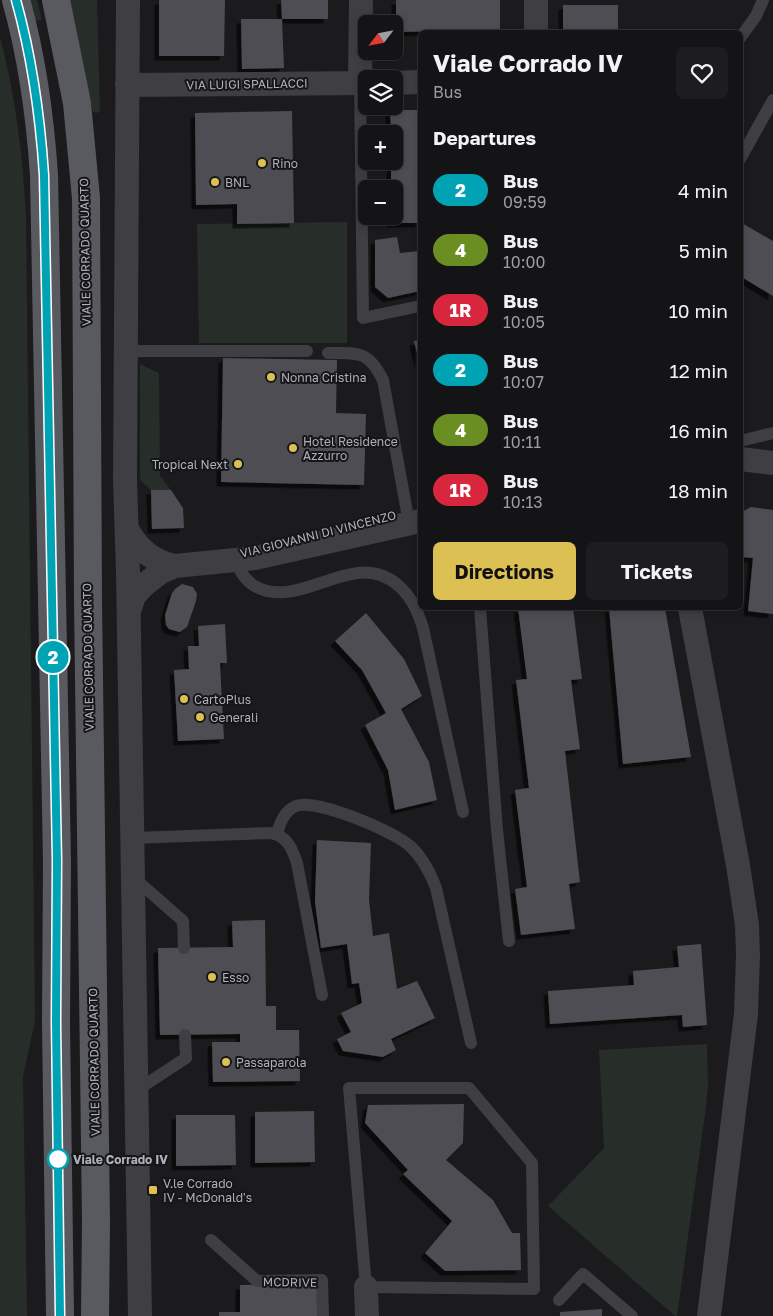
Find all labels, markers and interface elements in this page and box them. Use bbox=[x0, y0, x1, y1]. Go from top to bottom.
north arrow bbox=[358, 15, 402, 60]
map controls bbox=[358, 15, 403, 225]
button: heart bbox=[676, 47, 728, 99]
text: Viale Corrado IV bbox=[433, 48, 623, 77]
button: layers bbox=[358, 70, 403, 115]
street label: VIA LUIGI SPALLACCI bbox=[186, 75, 308, 93]
text: Bus bbox=[433, 82, 462, 102]
button: + bbox=[358, 125, 403, 170]
text: Departures bbox=[433, 126, 536, 149]
place label: Rino bbox=[272, 156, 298, 171]
marker: Rino bbox=[256, 157, 268, 169]
text: Bus bbox=[503, 169, 538, 192]
place label: BNL bbox=[225, 175, 249, 190]
marker: BNL bbox=[209, 176, 221, 188]
street label: VIALE CORRADO QUARTO bbox=[76, 178, 94, 326]
text: 2 bbox=[455, 179, 466, 201]
text: 4 min bbox=[678, 179, 728, 202]
button: − bbox=[358, 180, 403, 225]
text: 09:59 bbox=[503, 192, 546, 212]
text: Bus bbox=[503, 229, 538, 252]
text: 4 bbox=[455, 239, 466, 261]
text: 5 min bbox=[679, 239, 728, 262]
text: 10:00 bbox=[503, 252, 545, 272]
text: Bus bbox=[503, 289, 538, 312]
text: 1R bbox=[450, 299, 471, 321]
text: 10 min bbox=[669, 299, 728, 322]
text: 10:05 bbox=[503, 312, 545, 332]
text: Bus bbox=[503, 349, 538, 372]
text: 2 bbox=[455, 359, 466, 381]
text: 12 min bbox=[669, 359, 728, 382]
place label: Nonna Cristina bbox=[281, 370, 366, 385]
marker: Nonna Cristina bbox=[265, 371, 277, 383]
text: 10:07 bbox=[503, 372, 544, 392]
text: Bus bbox=[503, 409, 538, 432]
text: 4 bbox=[455, 419, 466, 441]
text: 16 min bbox=[669, 419, 728, 442]
text: 10:11 bbox=[503, 432, 541, 452]
place label: Hotel Residence Azzurro bbox=[303, 434, 398, 463]
marker: Hotel Residence Azzurro bbox=[287, 442, 299, 454]
place label: Tropical Next bbox=[152, 457, 228, 472]
marker: Tropical Next bbox=[232, 458, 244, 470]
text: Bus bbox=[503, 469, 538, 492]
text: 1R bbox=[450, 479, 471, 501]
text: 18 min bbox=[669, 479, 728, 502]
text: 10:13 bbox=[503, 492, 543, 512]
street label: VIA GIOVANNI DI VINCENZO bbox=[238, 507, 398, 561]
button: Directions bbox=[433, 542, 576, 600]
button: Tickets bbox=[586, 542, 728, 600]
street label: VIALE CORRADO QUARTO bbox=[79, 583, 97, 731]
line badge: 2 bbox=[37, 641, 69, 673]
text: 2 bbox=[48, 646, 58, 668]
place label: CartoPlus bbox=[194, 692, 251, 707]
marker: CartoPlus bbox=[178, 693, 190, 705]
place label: Generali bbox=[210, 710, 258, 725]
marker: Generali bbox=[194, 711, 206, 723]
place label: Esso bbox=[222, 970, 249, 985]
marker: Esso bbox=[206, 971, 218, 983]
street label: VIALE CORRADO QUARTO bbox=[85, 988, 103, 1136]
place label: Passaparola bbox=[236, 1055, 307, 1070]
marker: Passaparola bbox=[220, 1056, 232, 1068]
marker: Viale Corrado IV bbox=[47, 1148, 69, 1170]
place label: Viale Corrado IV bbox=[73, 1152, 168, 1167]
place label: V.le Corrado IV - McDonald's bbox=[163, 1176, 252, 1205]
marker: V.le Corrado IV - McDonald's bbox=[147, 1184, 159, 1196]
street label: MCDRIVE bbox=[263, 1274, 317, 1290]

